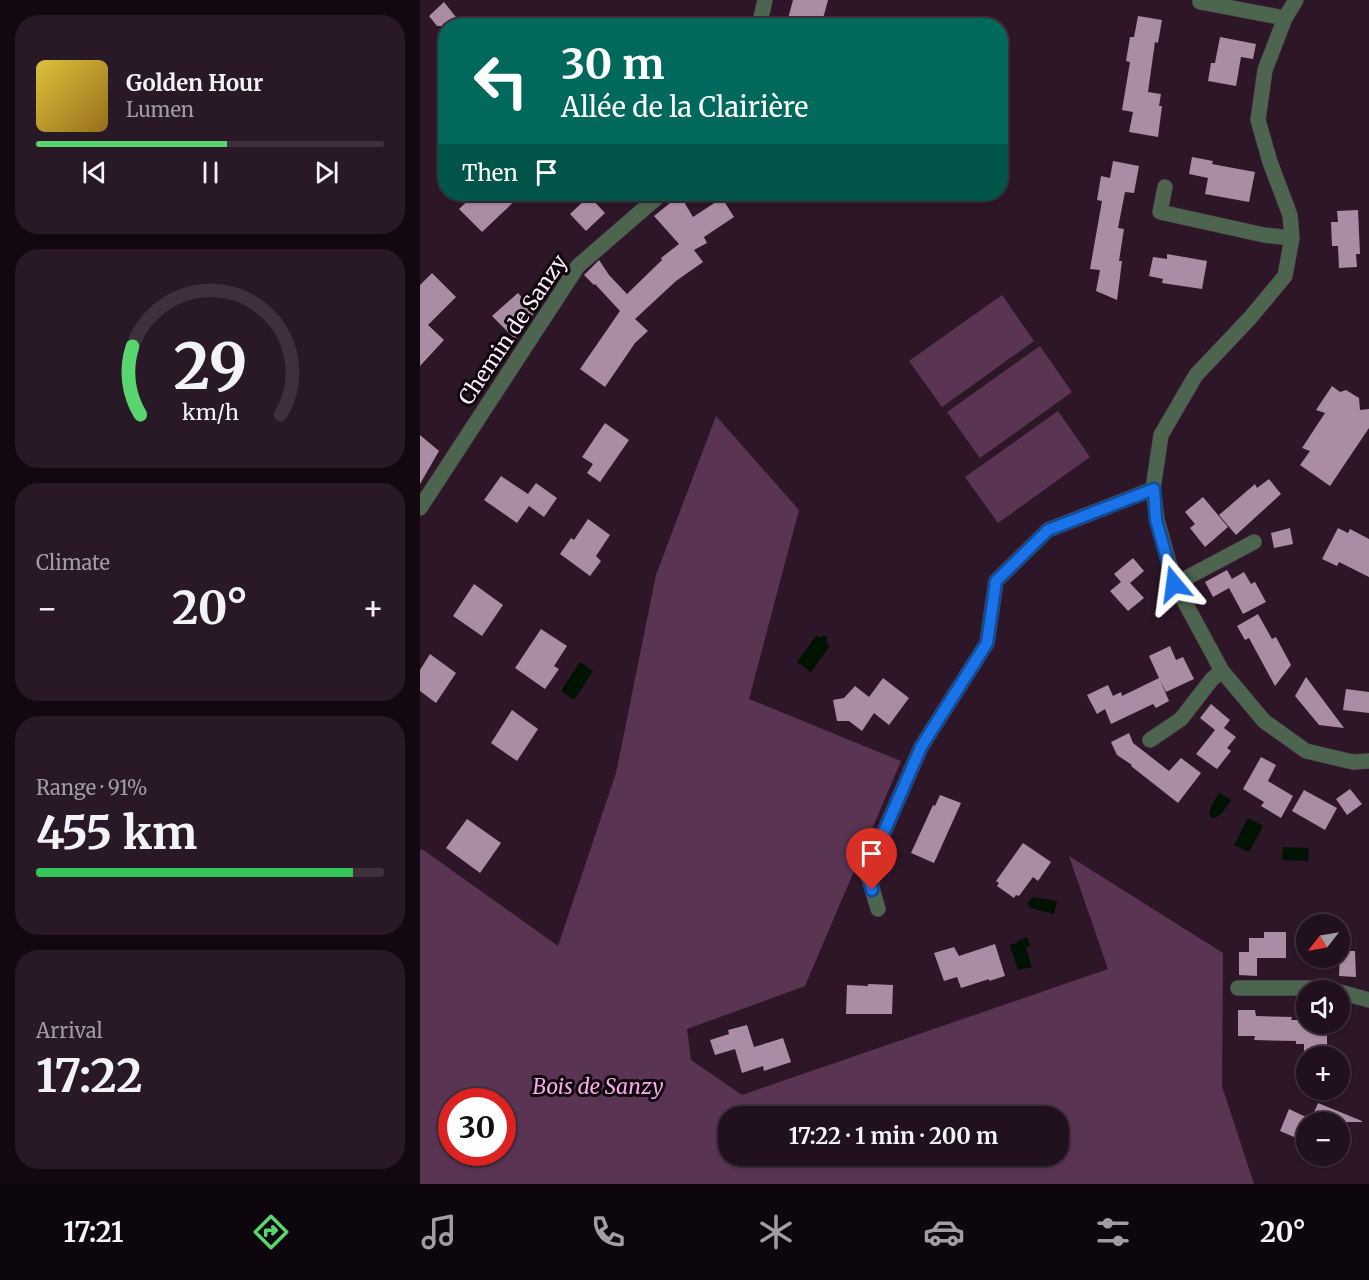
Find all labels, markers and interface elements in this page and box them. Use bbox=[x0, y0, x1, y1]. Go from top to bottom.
text: 30 m bbox=[561, 38, 665, 90]
icon: left bbox=[462, 42, 540, 120]
text: Golden Hour bbox=[126, 69, 263, 97]
text: Allée de la Clairière bbox=[561, 90, 808, 124]
text: Lumen bbox=[126, 97, 194, 122]
icon: previous bbox=[78, 156, 111, 189]
icon: pause bbox=[194, 156, 227, 189]
icon: next bbox=[310, 156, 343, 189]
icon: arrive bbox=[530, 156, 563, 189]
text: Then bbox=[462, 159, 518, 187]
street label: Chemin de Sanzy bbox=[452, 249, 573, 410]
text: 29 bbox=[173, 328, 247, 406]
text: km/h bbox=[182, 400, 238, 427]
text: Climate bbox=[36, 550, 110, 575]
position arrow bbox=[1142, 552, 1206, 616]
text: 20° bbox=[172, 580, 248, 636]
text: − bbox=[36, 588, 58, 629]
text: + bbox=[362, 588, 384, 629]
text: Range · 91% bbox=[36, 775, 148, 800]
text: 455 km bbox=[36, 805, 197, 861]
pin bbox=[846, 828, 897, 890]
icon: arrive bbox=[855, 837, 888, 870]
north arrow bbox=[1296, 914, 1350, 968]
map controls bbox=[1296, 914, 1350, 1166]
button: sound bbox=[1296, 980, 1350, 1034]
text: Arrival bbox=[36, 1018, 103, 1043]
button: + bbox=[1296, 1046, 1350, 1100]
text: 17:22 bbox=[36, 1048, 143, 1104]
park label: Bois de Sanzy bbox=[533, 1073, 663, 1100]
speed limit sign: 30 bbox=[438, 1088, 516, 1166]
button: − bbox=[1296, 1112, 1350, 1166]
text: 17:22 · 1 min · 200 m bbox=[789, 1122, 998, 1150]
icon: directions bbox=[250, 1211, 292, 1253]
icon: music bbox=[418, 1211, 460, 1253]
icon: phone bbox=[587, 1211, 629, 1253]
icon: climate bbox=[755, 1211, 797, 1253]
icon: car bbox=[923, 1211, 965, 1253]
icon: filters bbox=[1092, 1211, 1134, 1253]
text: 17:21 bbox=[63, 1215, 123, 1249]
text: 20° bbox=[1260, 1215, 1306, 1249]

